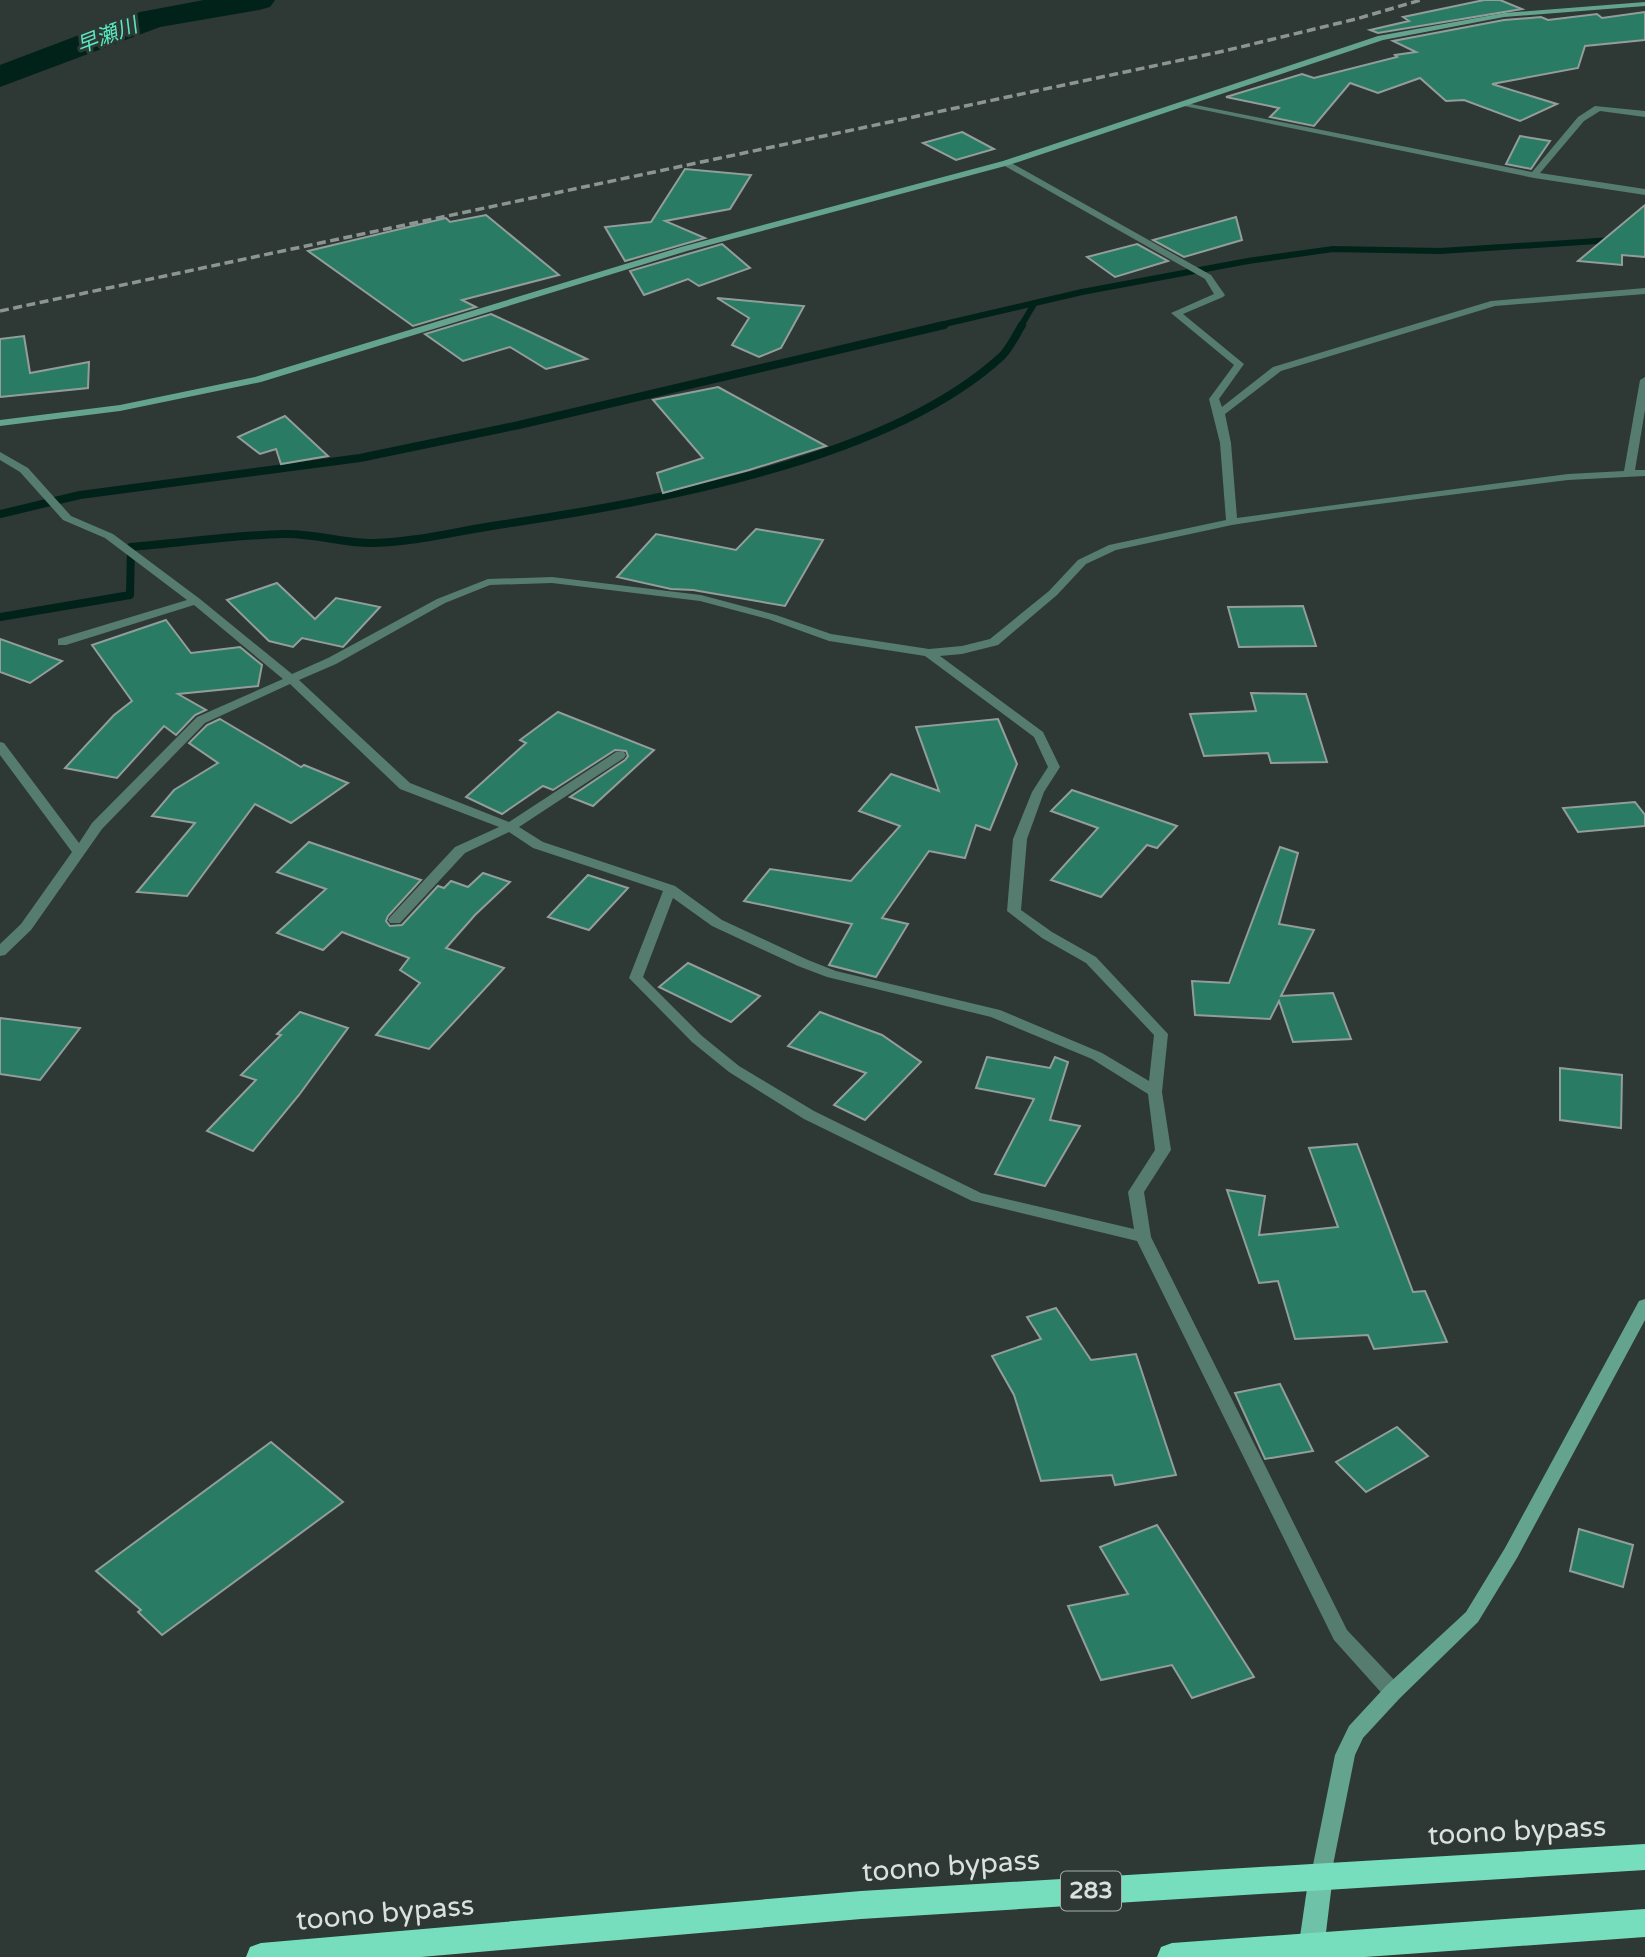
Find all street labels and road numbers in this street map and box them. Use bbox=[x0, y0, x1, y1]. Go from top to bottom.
street label: toono bypass bbox=[1427, 1809, 1607, 1853]
street label: toono bypass bbox=[861, 1843, 1041, 1889]
road number: 283 bbox=[1061, 1872, 1121, 1910]
street label: toono bypass bbox=[295, 1888, 475, 1938]

